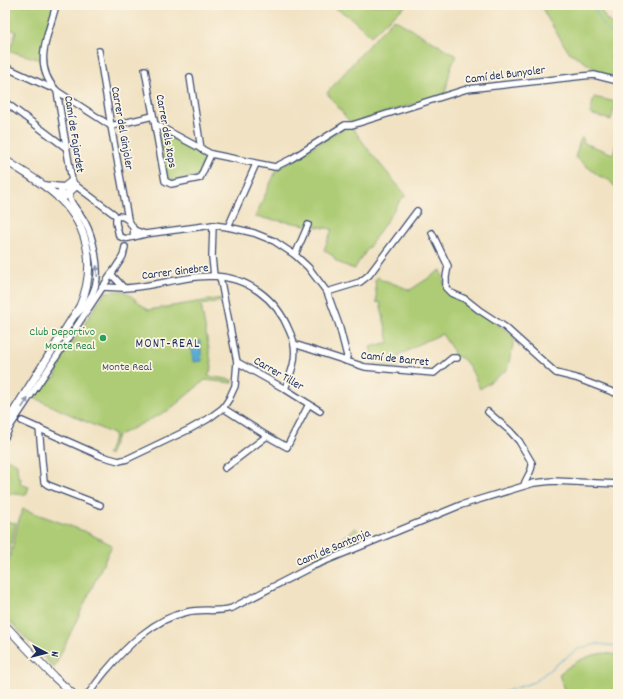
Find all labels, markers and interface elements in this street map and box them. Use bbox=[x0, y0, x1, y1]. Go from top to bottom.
street label: Camí del Bunyoler bbox=[464, 62, 547, 89]
street label: Carrer del Ginjoler bbox=[106, 85, 137, 172]
street label: Carrer dels Xops bbox=[151, 93, 180, 170]
street label: Camí de Fajardet bbox=[59, 94, 88, 175]
street label: Carrer Ginebre bbox=[141, 260, 209, 285]
one-way arrow bbox=[93, 265, 100, 277]
place label: Club Deportivo Monte Real bbox=[29, 324, 95, 355]
marker: Club Deportivo Monte Real bbox=[98, 333, 108, 343]
district label: MONT-REAL bbox=[136, 335, 200, 354]
street label: Camí de Barret bbox=[360, 347, 430, 372]
street label: Carrer Tiller bbox=[250, 353, 307, 396]
park label: Monte Real bbox=[102, 359, 152, 376]
one-way arrow bbox=[21, 398, 29, 409]
street label: Camí de Santonja bbox=[294, 525, 374, 572]
north arrow bbox=[26, 633, 66, 673]
text: N bbox=[46, 650, 62, 658]

